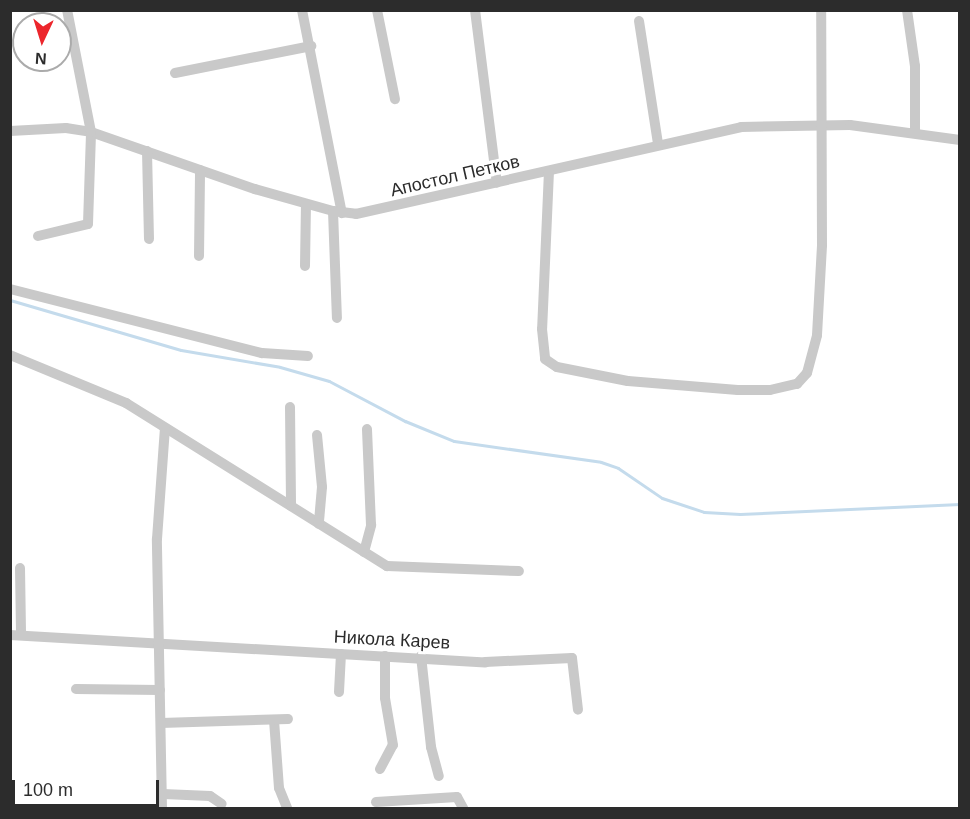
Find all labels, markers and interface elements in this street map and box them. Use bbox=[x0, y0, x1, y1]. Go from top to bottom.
north arrow bbox=[12, 12, 72, 72]
text: N bbox=[34, 50, 47, 67]
street label: Апостол Петков bbox=[388, 151, 522, 201]
street label: Никола Карев bbox=[333, 626, 451, 654]
scale bar bbox=[15, 768, 162, 806]
text: 100 m bbox=[23, 780, 73, 800]

